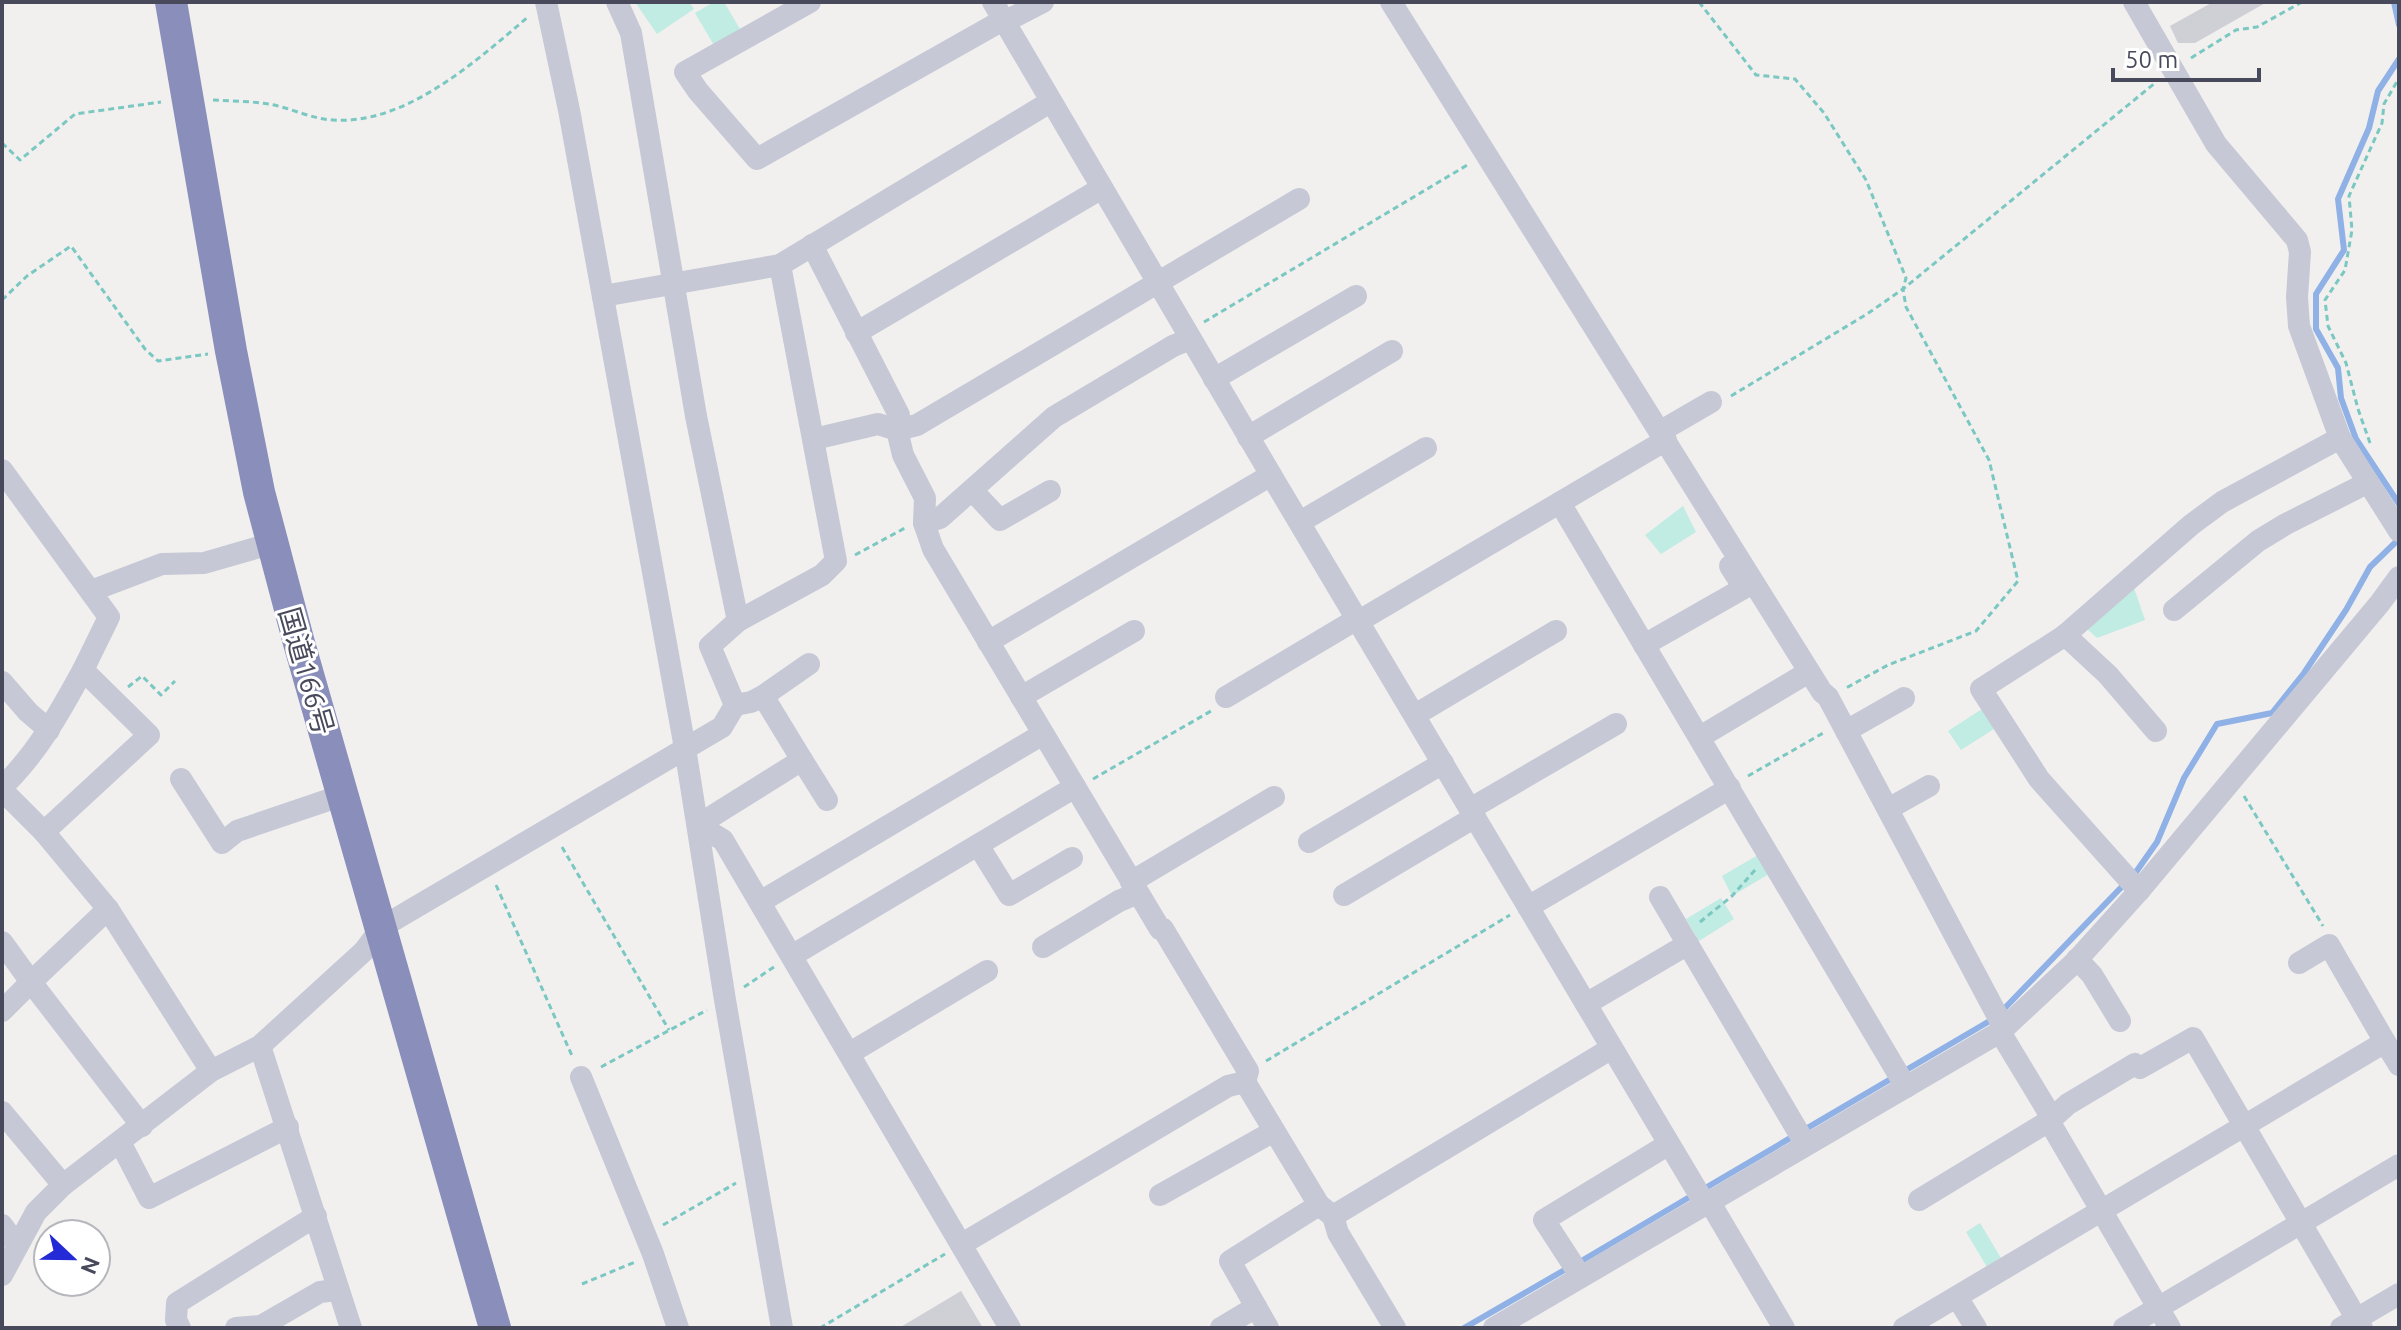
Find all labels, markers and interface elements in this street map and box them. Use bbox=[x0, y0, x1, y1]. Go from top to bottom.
scale bar bbox=[2113, 32, 2259, 82]
text: 50 m bbox=[2125, 46, 2178, 73]
street label: 国道166号 bbox=[274, 604, 340, 738]
north arrow bbox=[32, 1218, 112, 1298]
text: N bbox=[76, 1253, 106, 1278]

